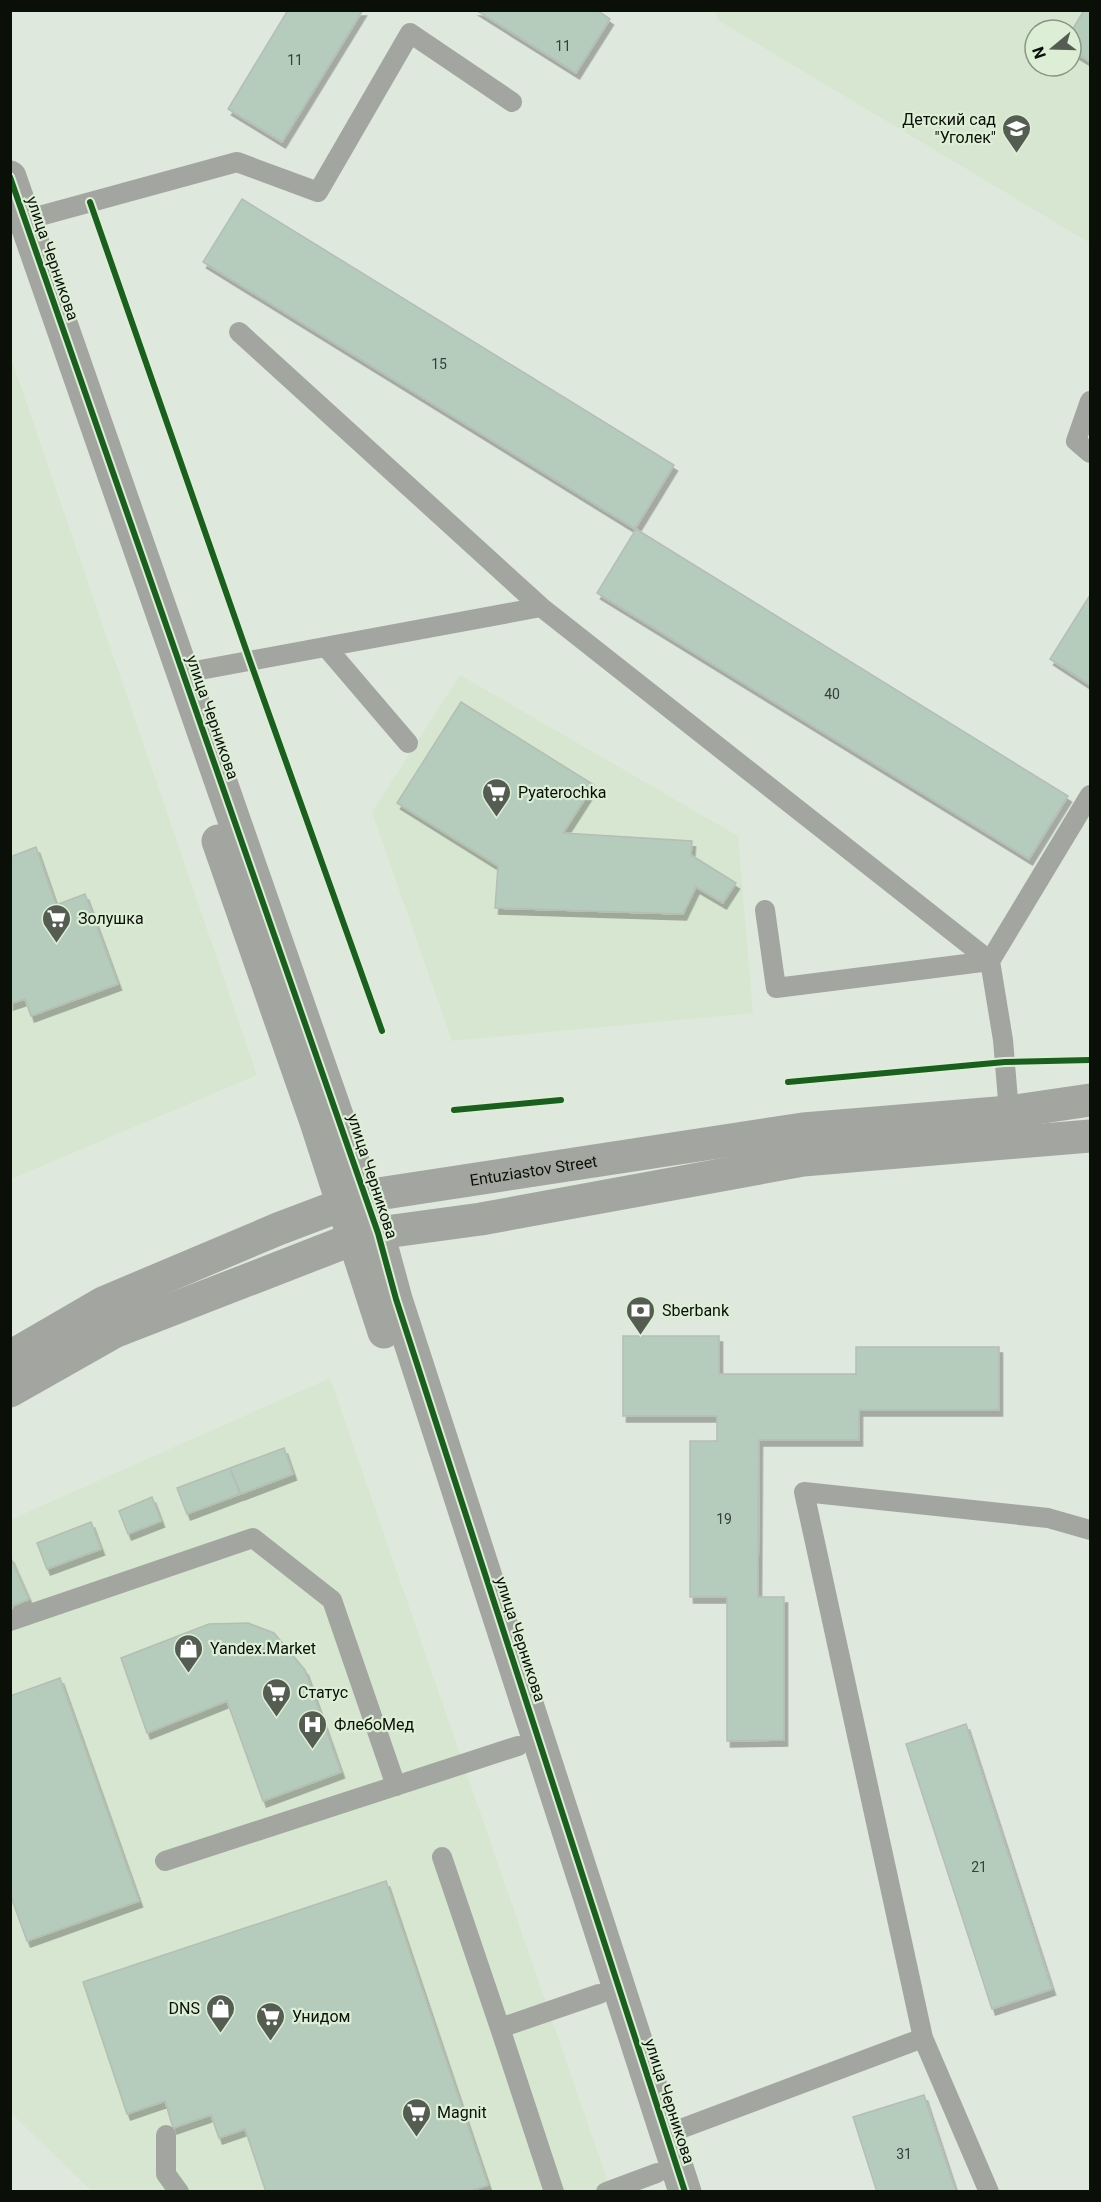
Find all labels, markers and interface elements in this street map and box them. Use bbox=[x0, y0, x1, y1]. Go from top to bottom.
north arrow bbox=[1023, 18, 1083, 78]
house number: 11 bbox=[555, 38, 571, 54]
text: N bbox=[1028, 44, 1050, 61]
house number: 11 bbox=[287, 52, 303, 68]
place label: Детский сад "Уголек" bbox=[902, 110, 996, 147]
school or university icon: Детский сад "Уголек" bbox=[1001, 112, 1033, 154]
street label: улица Черникова bbox=[22, 194, 83, 323]
house number: 15 bbox=[431, 356, 447, 372]
street label: улица Черникова bbox=[182, 653, 243, 782]
house number: 40 bbox=[824, 686, 840, 702]
supermarket icon: Pyaterochka bbox=[481, 776, 513, 818]
place label: Pyaterochka bbox=[518, 783, 606, 802]
supermarket icon: Золушка bbox=[41, 902, 73, 944]
place label: Золушка bbox=[78, 909, 144, 928]
street label: улица Черникова bbox=[343, 1111, 402, 1241]
street label: Entuziastov Street bbox=[468, 1152, 599, 1190]
bank icon: Sberbank bbox=[625, 1294, 657, 1336]
place label: Sberbank bbox=[662, 1301, 730, 1320]
house number: 19 bbox=[716, 1511, 732, 1527]
street label: улица Черникова bbox=[491, 1574, 550, 1704]
shop icon: Yandex.Market bbox=[173, 1632, 205, 1674]
place label: Yandex.Market bbox=[210, 1639, 316, 1658]
supermarket icon: Статус bbox=[261, 1676, 293, 1718]
place label: Статус bbox=[298, 1683, 348, 1702]
hospital icon: ФлебоМед bbox=[297, 1708, 329, 1750]
place label: ФлебоМед bbox=[334, 1715, 415, 1734]
house number: 21 bbox=[971, 1859, 987, 1875]
shop icon: DNS bbox=[205, 1992, 237, 2034]
place label: DNS bbox=[169, 1999, 200, 2018]
supermarket icon: Унидом bbox=[255, 2000, 287, 2042]
place label: Унидом bbox=[292, 2007, 350, 2026]
street label: улица Черникова bbox=[640, 2036, 699, 2166]
supermarket icon: Magnit bbox=[400, 2096, 432, 2138]
place label: Magnit bbox=[437, 2103, 487, 2122]
house number: 31 bbox=[896, 2146, 912, 2162]

